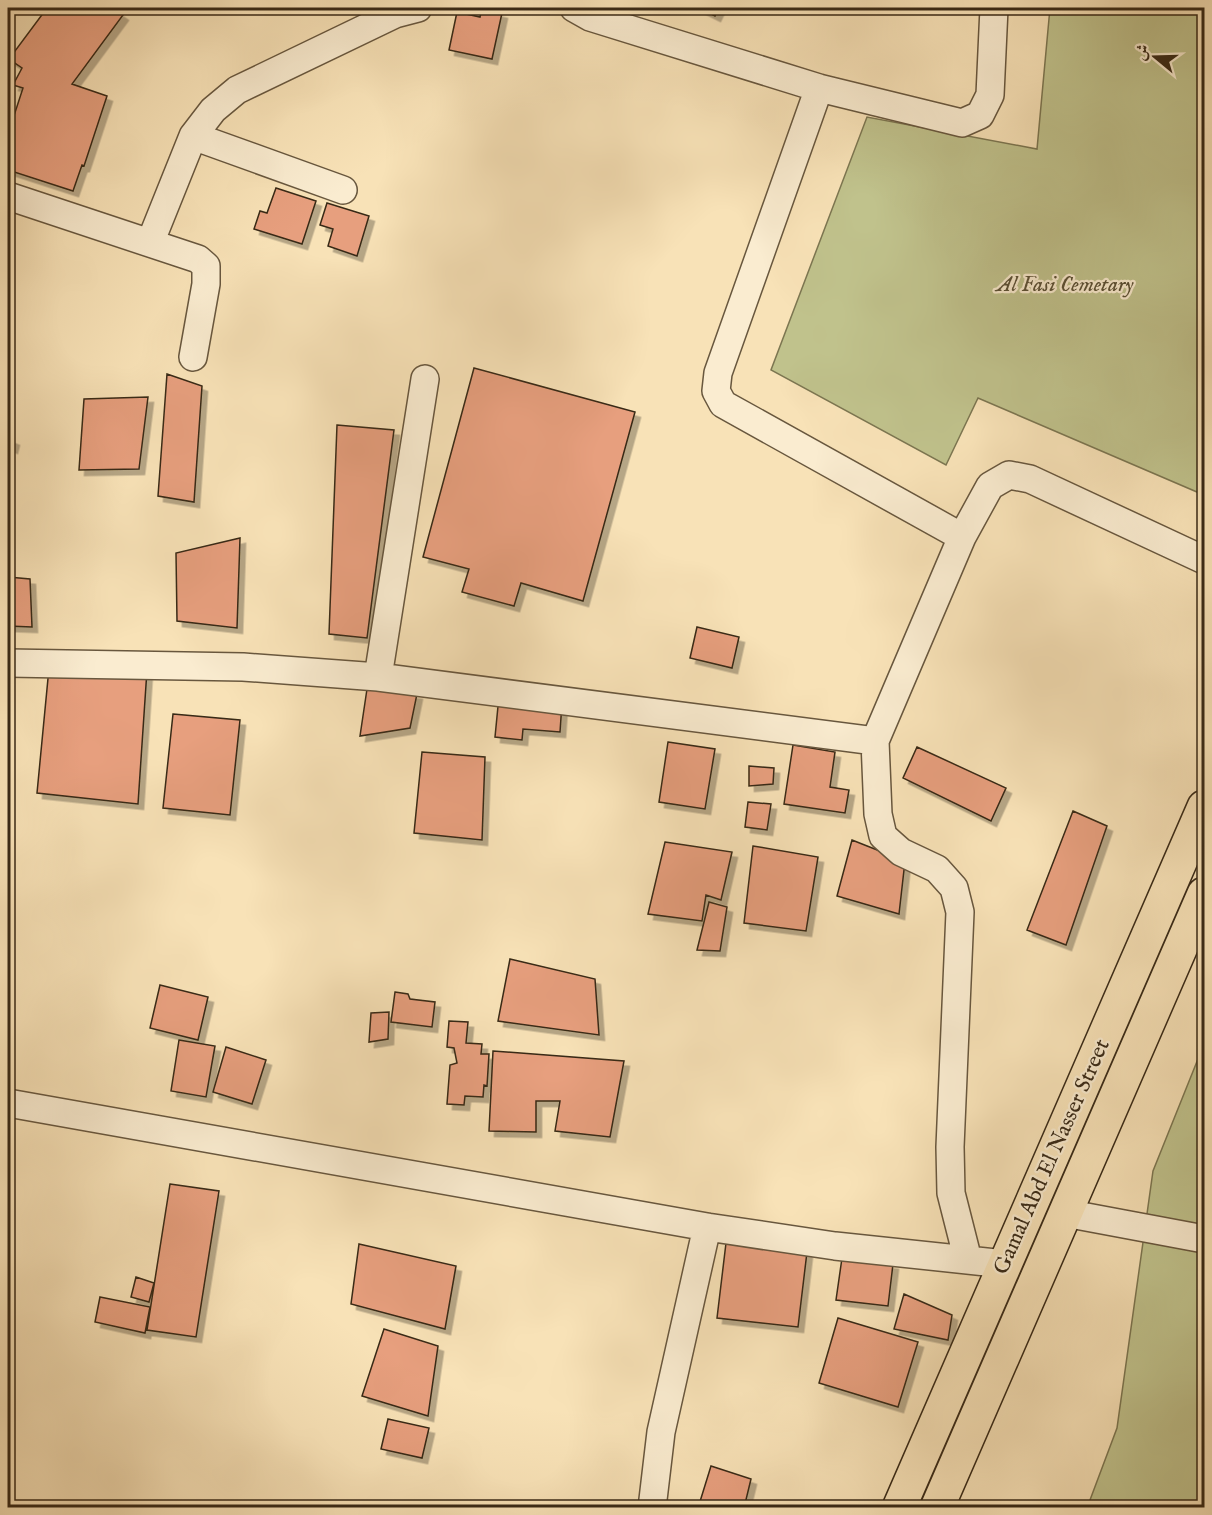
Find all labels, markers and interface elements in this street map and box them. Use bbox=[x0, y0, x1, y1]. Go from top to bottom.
north arrow bbox=[1125, 27, 1185, 87]
text: ش bbox=[1131, 42, 1155, 64]
park label: Al Fasi Cemetary bbox=[994, 271, 1134, 299]
street label: Gamal Abd El Nasser Street bbox=[987, 1035, 1117, 1279]

